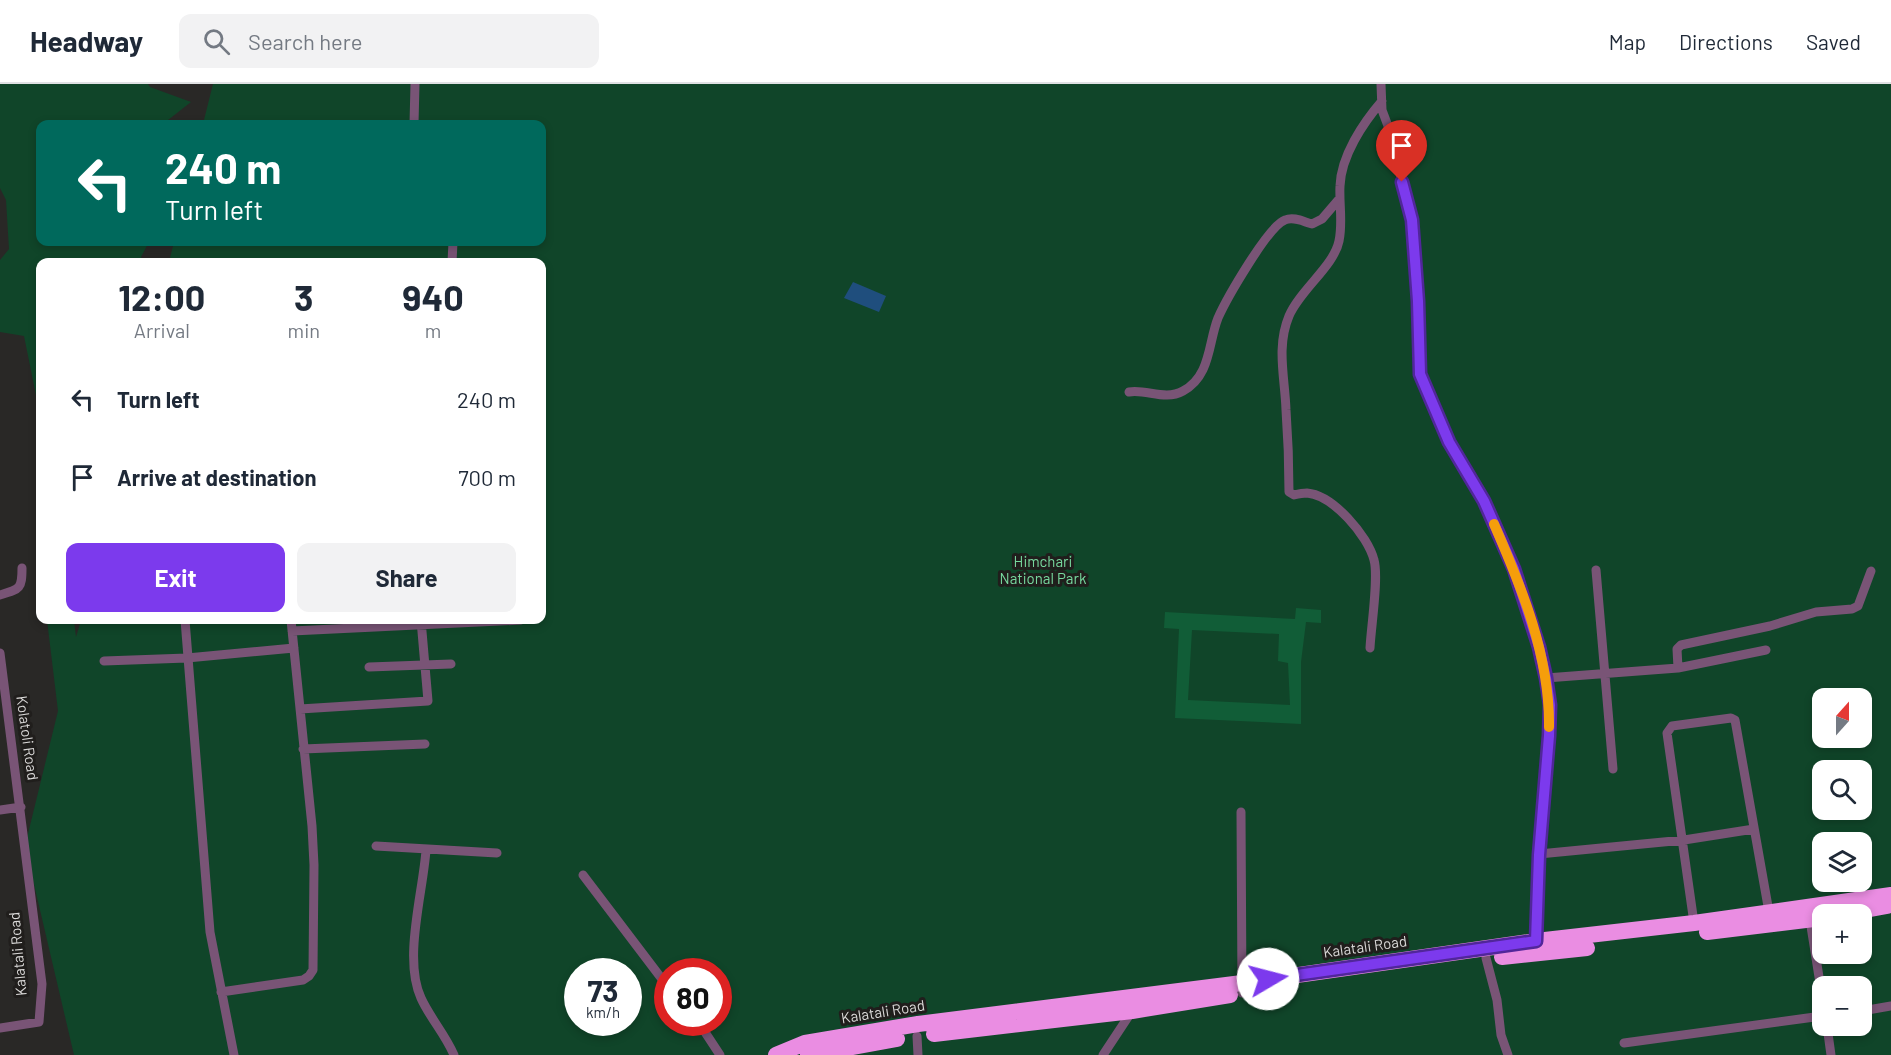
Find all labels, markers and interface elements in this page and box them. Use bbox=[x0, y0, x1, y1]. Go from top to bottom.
search box bbox=[179, 14, 599, 68]
text: Headway bbox=[30, 24, 143, 58]
icon: search bbox=[200, 25, 233, 58]
text: Search here bbox=[248, 28, 362, 54]
text: Map bbox=[1609, 29, 1646, 54]
text: Directions bbox=[1679, 29, 1773, 54]
text: Saved bbox=[1806, 29, 1861, 54]
pin bbox=[1376, 120, 1427, 182]
icon: arrive bbox=[1385, 129, 1418, 162]
text: 240 m bbox=[165, 142, 281, 192]
icon: left bbox=[66, 144, 144, 222]
text: Turn left bbox=[165, 193, 263, 225]
text: 12:00 bbox=[118, 275, 205, 318]
text: 3 bbox=[294, 275, 314, 318]
text: 940 bbox=[402, 275, 464, 318]
text: Arrival bbox=[134, 318, 190, 342]
text: min bbox=[288, 318, 320, 342]
text: m bbox=[425, 318, 441, 342]
icon: left bbox=[66, 383, 99, 416]
text: Turn left bbox=[117, 386, 200, 412]
text: 240 m bbox=[457, 386, 516, 412]
icon: arrive bbox=[66, 461, 99, 494]
text: Arrive at destination bbox=[117, 464, 316, 490]
text: 700 m bbox=[458, 464, 516, 490]
button: Exit bbox=[66, 543, 285, 612]
button: Share bbox=[297, 543, 516, 612]
park label: Himchari National Park bbox=[1000, 552, 1087, 587]
north arrow bbox=[1812, 688, 1872, 748]
map controls bbox=[1812, 688, 1872, 1036]
street label: Kolatoli Road bbox=[13, 695, 43, 781]
button: search bbox=[1812, 760, 1872, 820]
button: layers bbox=[1812, 832, 1872, 892]
button: + bbox=[1812, 904, 1872, 964]
street label: Kalatali Road bbox=[4, 911, 30, 997]
street label: Kalatali Road bbox=[1322, 931, 1408, 961]
position arrow bbox=[1236, 947, 1300, 1011]
speed limit sign: 80 bbox=[654, 958, 732, 1036]
text: 73 bbox=[587, 972, 619, 1008]
button: − bbox=[1812, 976, 1872, 1036]
street label: Kalatali Road bbox=[840, 996, 926, 1027]
text: km/h bbox=[586, 1003, 620, 1021]

